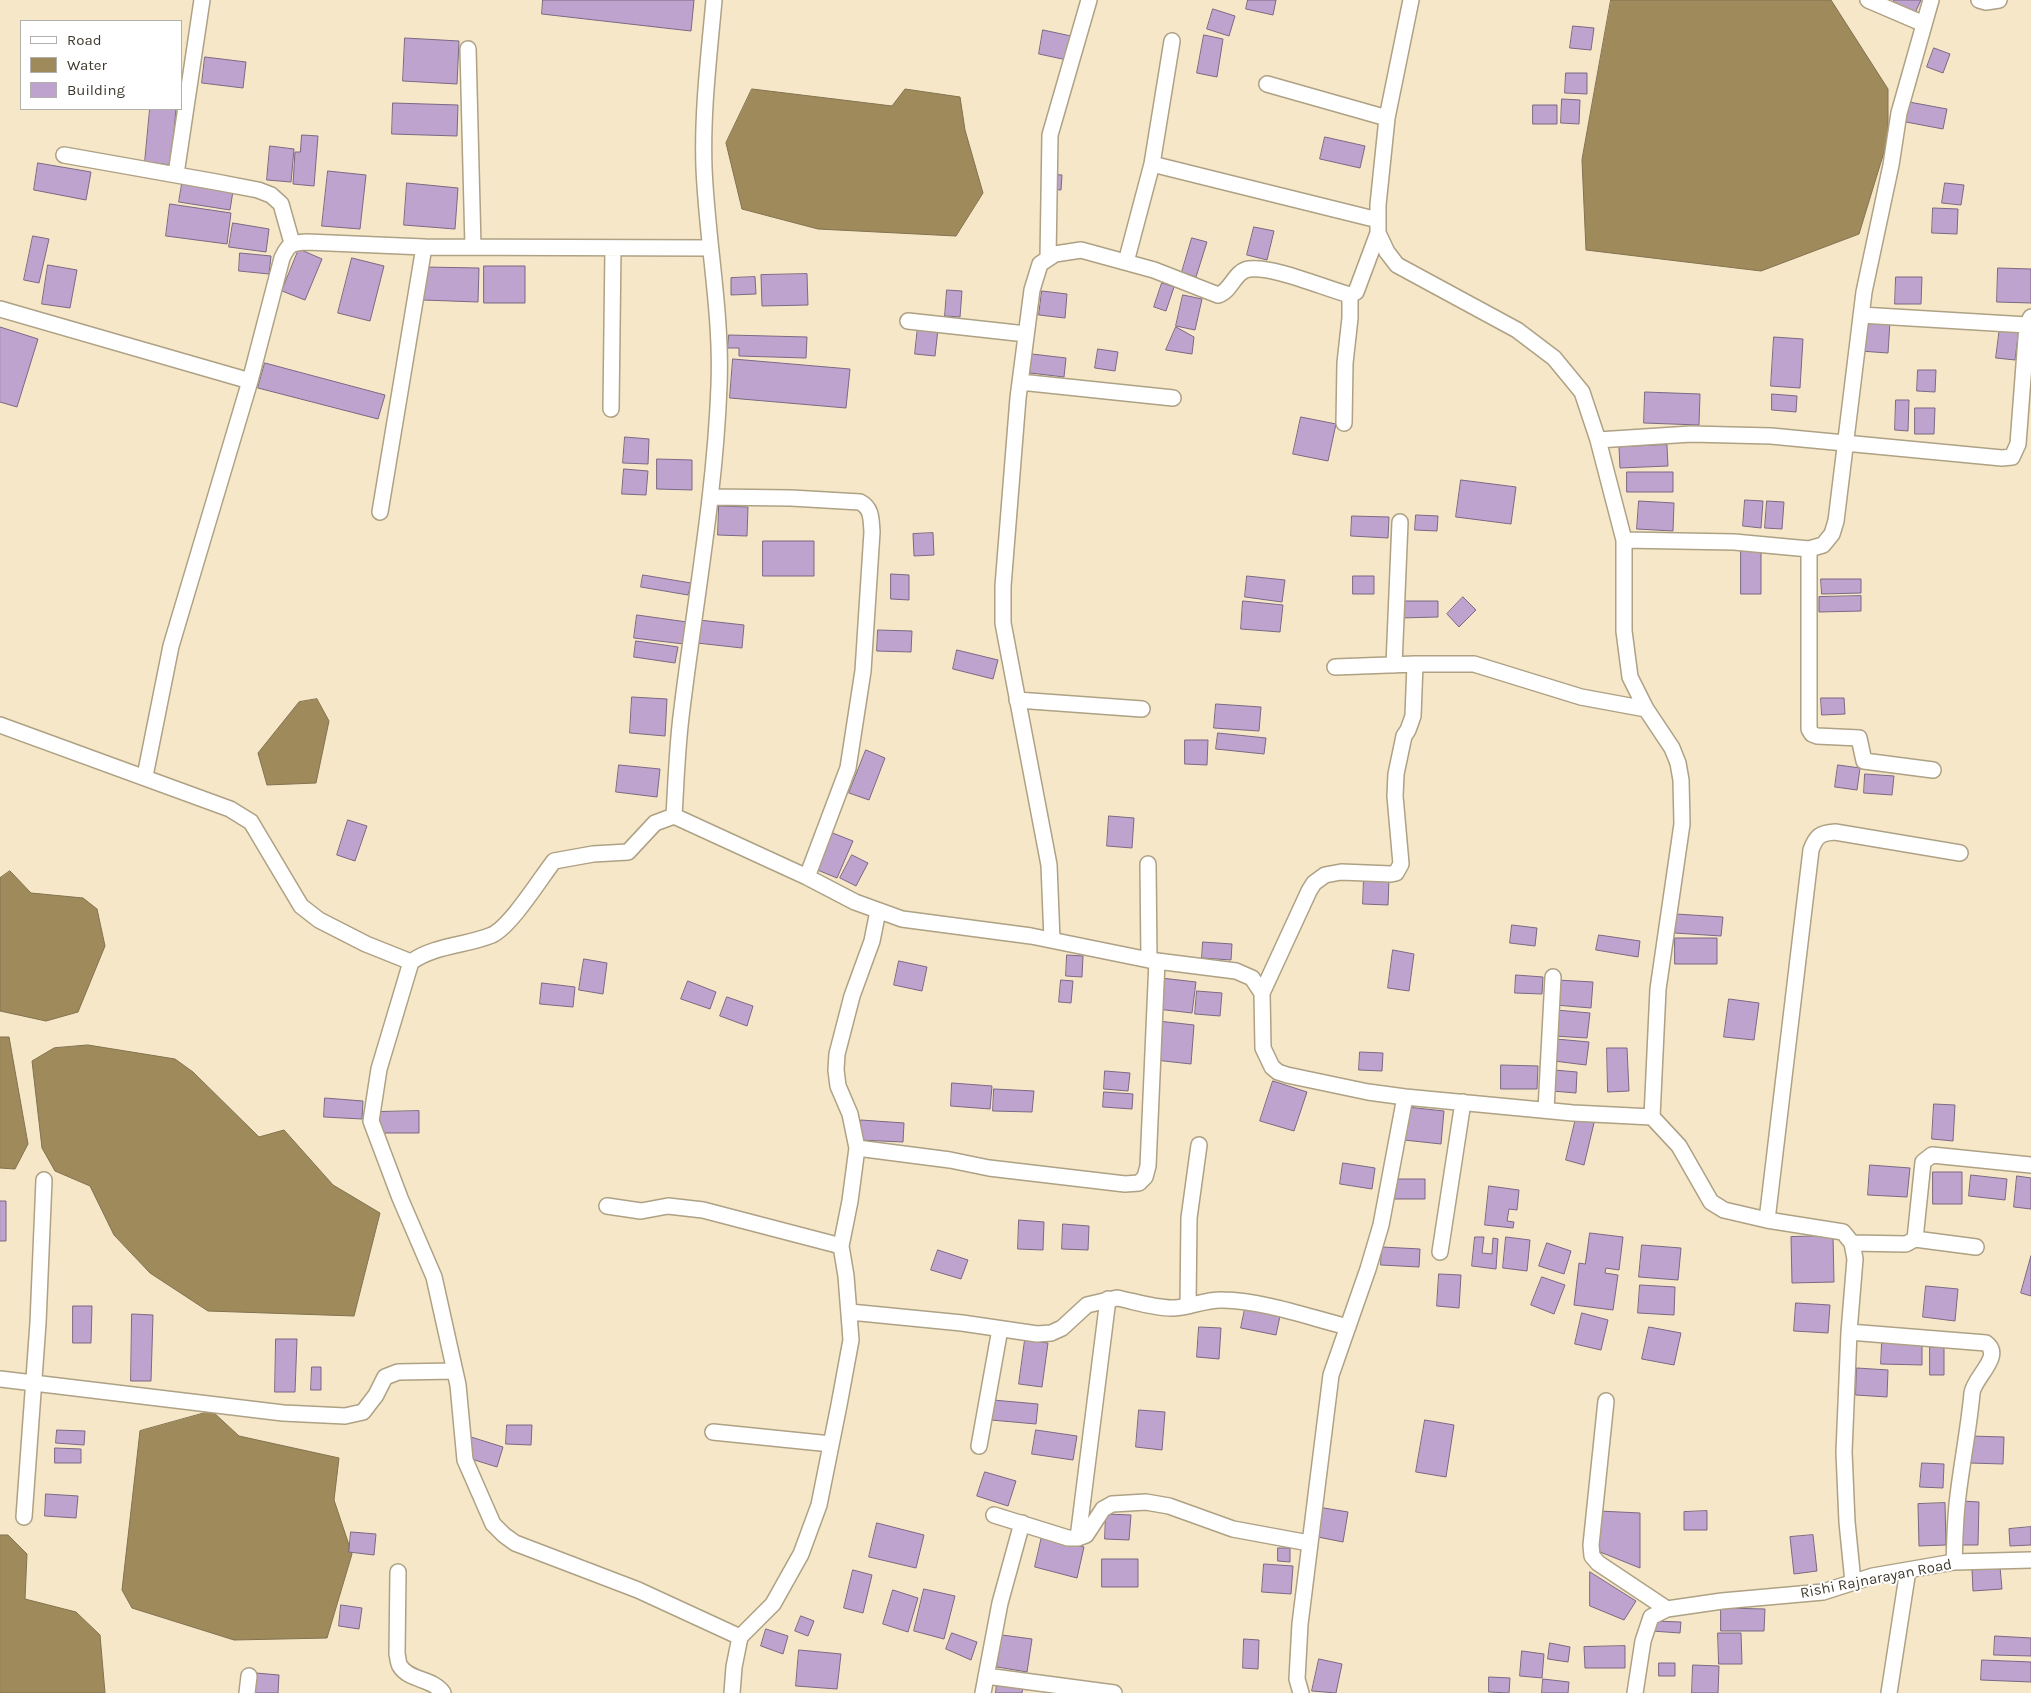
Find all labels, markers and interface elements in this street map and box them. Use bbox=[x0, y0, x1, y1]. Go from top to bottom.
legend bbox=[20, 20, 182, 110]
text: Road bbox=[67, 31, 102, 49]
text: Water bbox=[67, 56, 107, 74]
text: Building bbox=[67, 81, 125, 99]
street label: Rishi Rajnarayan Road bbox=[1799, 1555, 1953, 1603]

